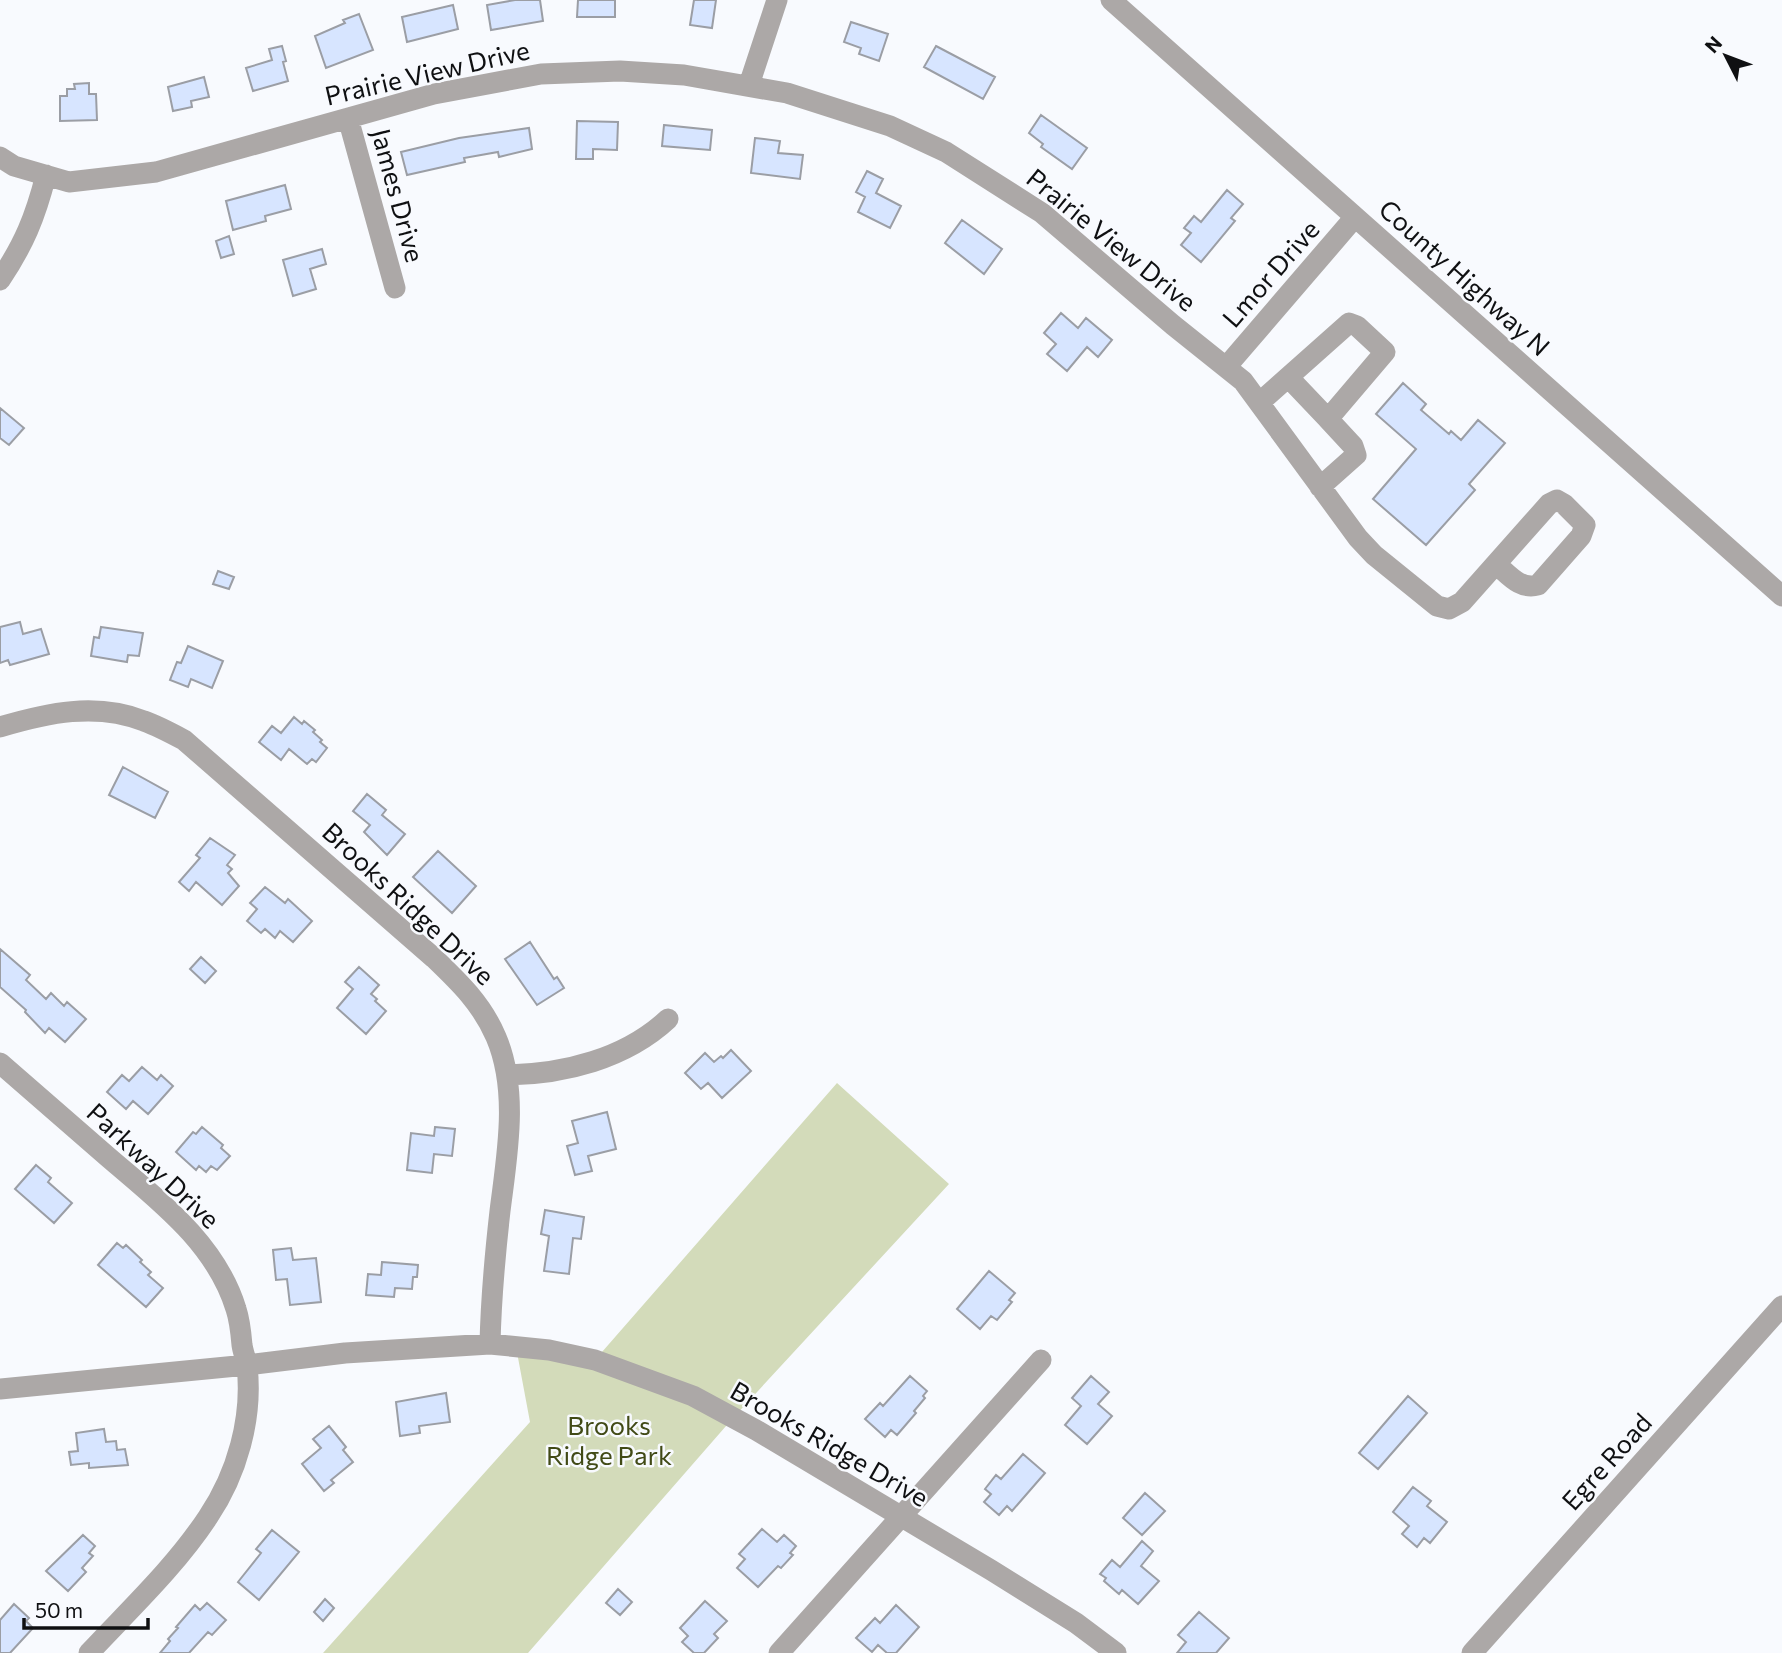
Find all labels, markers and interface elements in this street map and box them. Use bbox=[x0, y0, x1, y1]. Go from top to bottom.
north arrow bbox=[1691, 21, 1761, 91]
text: N bbox=[1700, 31, 1726, 57]
street label: Prairie View Drive bbox=[322, 33, 532, 111]
street label: James Drive bbox=[366, 125, 432, 265]
street label: Prairie View Drive bbox=[1021, 161, 1203, 317]
street label: County Highway N bbox=[1373, 192, 1557, 362]
street label: Lmor Drive bbox=[1215, 213, 1325, 333]
street label: Brooks Ridge Drive bbox=[317, 816, 501, 990]
street label: Parkway Drive bbox=[81, 1096, 227, 1234]
street label: Brooks Ridge Drive bbox=[726, 1374, 934, 1512]
street label: Egre Road bbox=[1555, 1406, 1657, 1516]
park label: Brooks Ridge Park bbox=[546, 1409, 672, 1470]
scale bar bbox=[24, 1586, 149, 1630]
text: 50 m bbox=[35, 1597, 83, 1622]

